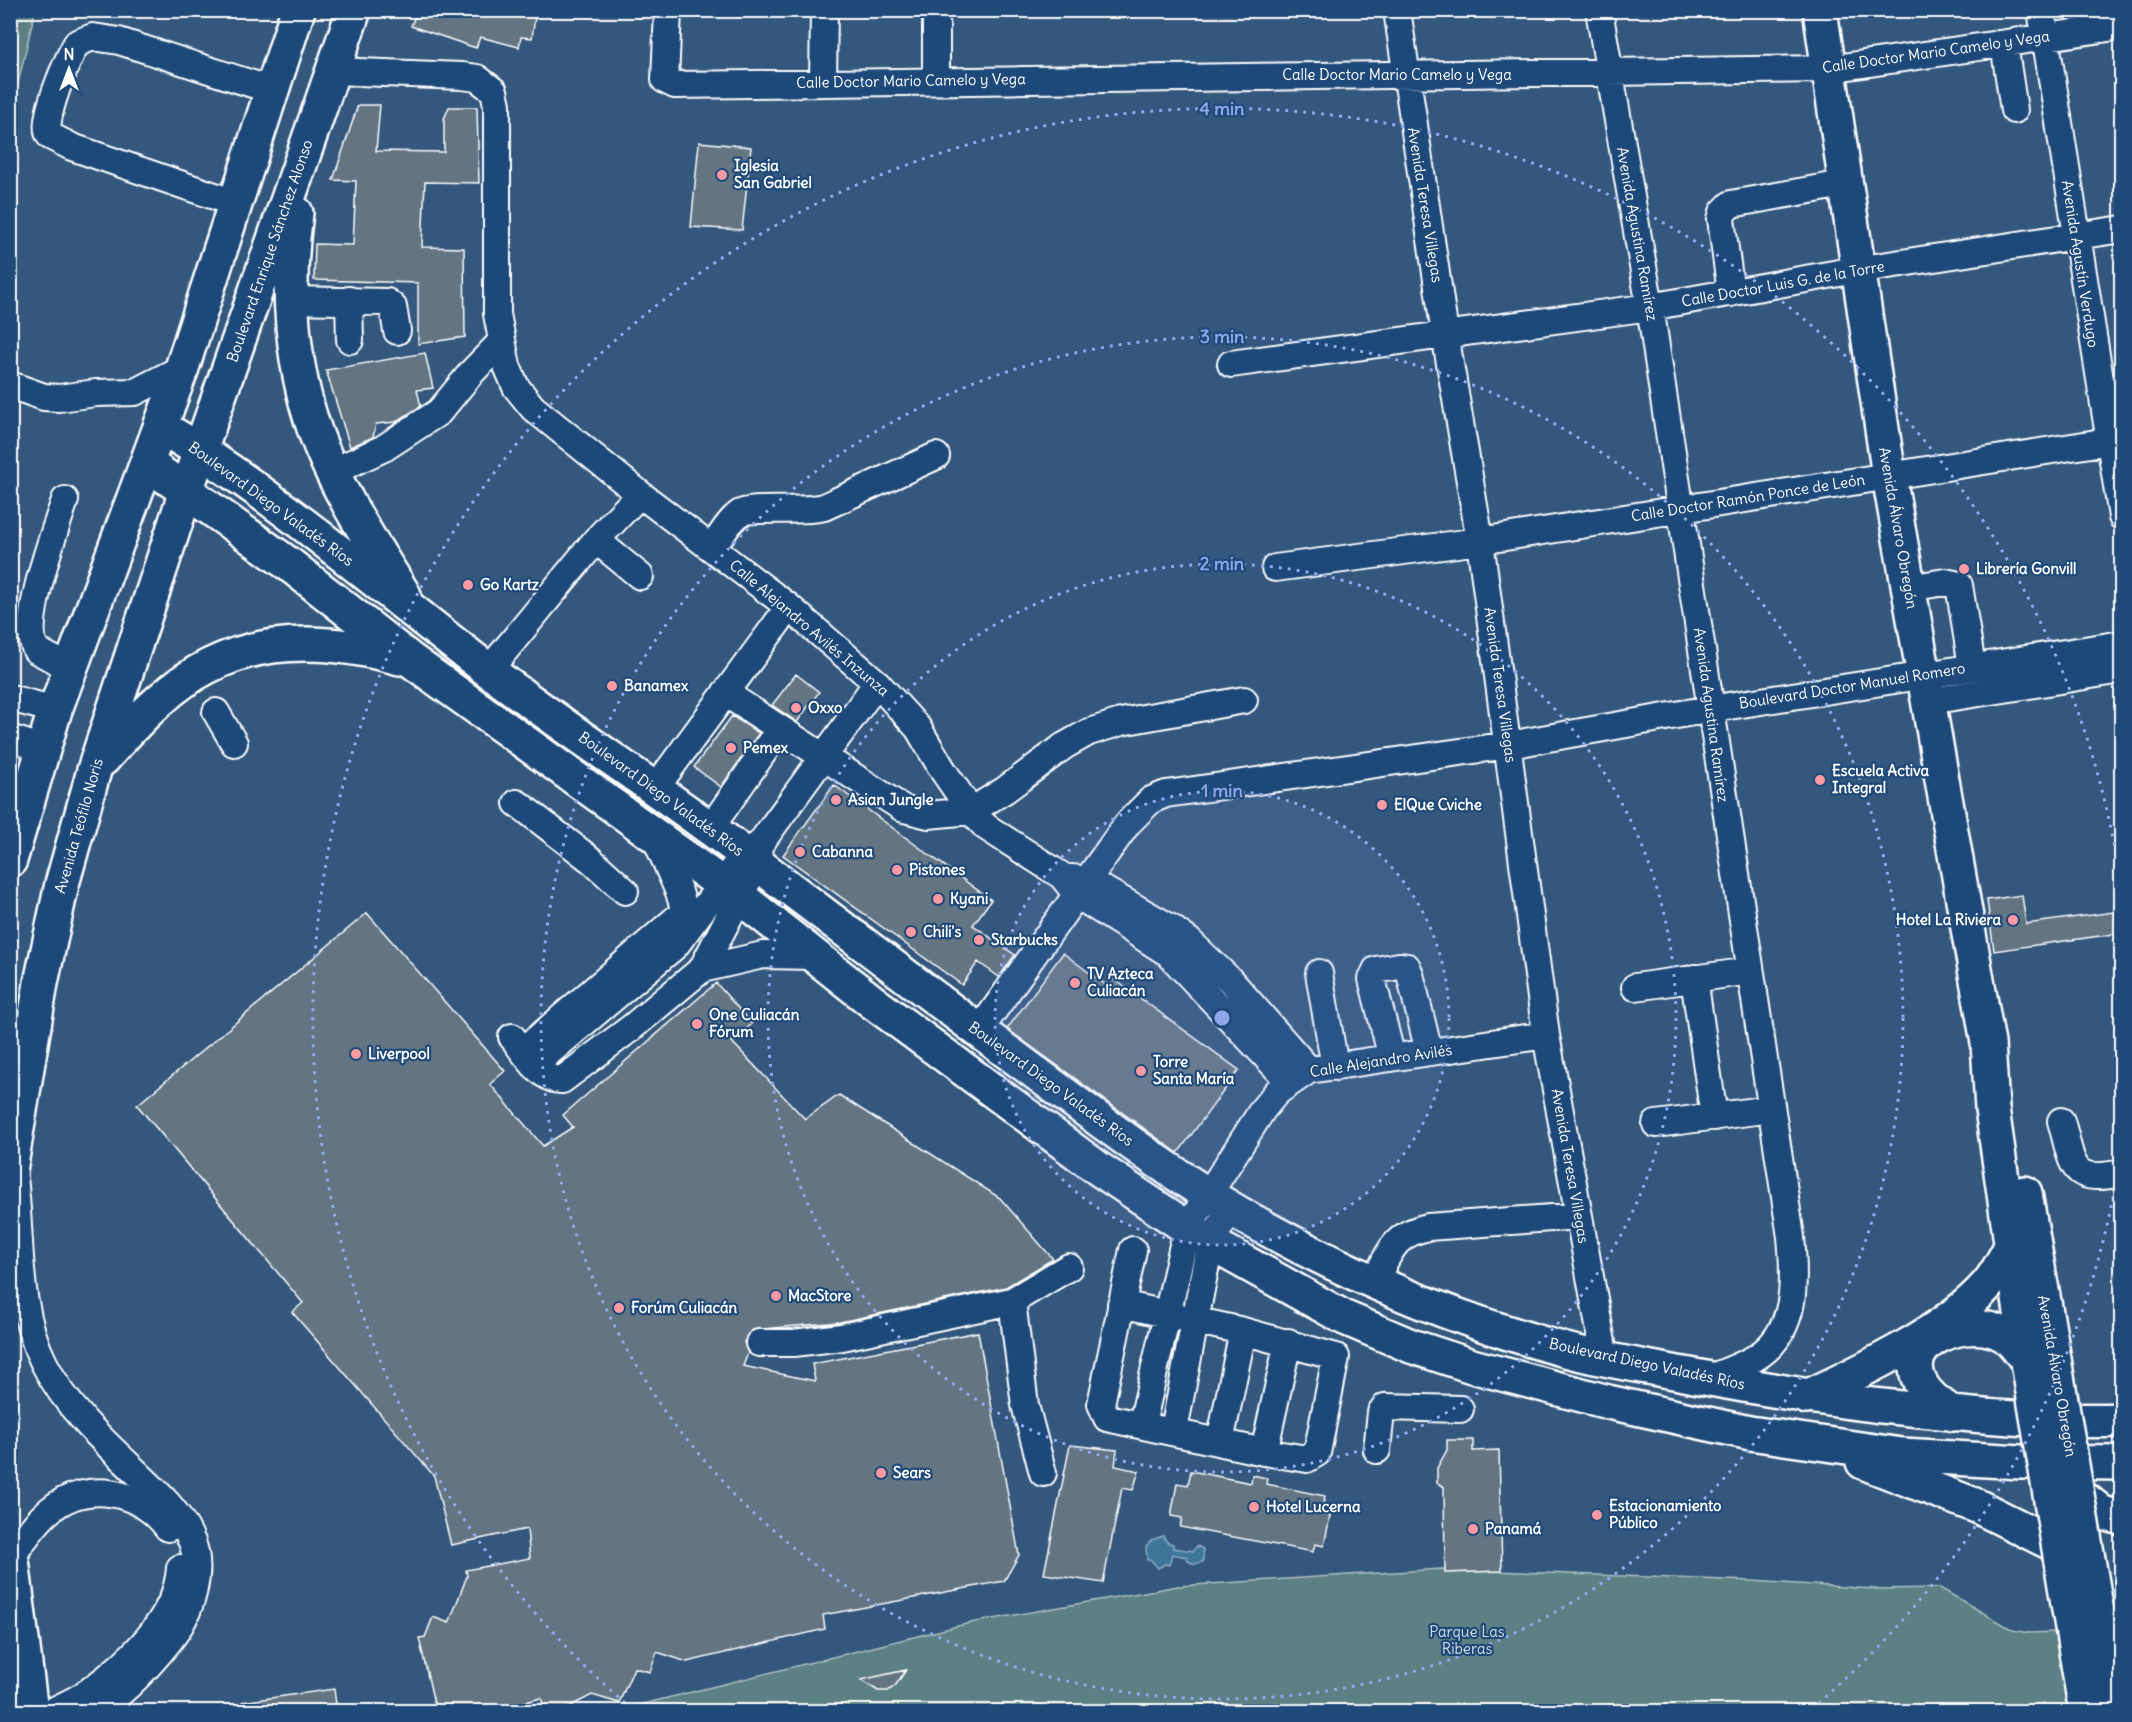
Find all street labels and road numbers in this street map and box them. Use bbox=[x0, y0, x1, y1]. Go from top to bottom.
street label: Calle Doctor Mario Camelo y Vega bbox=[1821, 26, 2051, 77]
street label: Calle Doctor Mario Camelo y Vega bbox=[1282, 65, 1512, 84]
street label: Calle Doctor Mario Camelo y Vega bbox=[796, 69, 1026, 92]
street label: Avenida Teresa Villegas bbox=[1404, 126, 1447, 284]
street label: Boulevard Enrique Sánchez Alonso bbox=[222, 137, 317, 365]
street label: Avenida Agustina Ramírez bbox=[1613, 146, 1662, 322]
street label: Avenida Agustín Verdugo bbox=[2058, 179, 2103, 349]
street label: Calle Doctor Luis G. de la Torre bbox=[1680, 256, 1886, 311]
street label: Boulevard Diego Valadés Ríos bbox=[185, 437, 358, 570]
street label: Avenida Álvaro Obregón bbox=[1875, 446, 1922, 611]
street label: Calle Doctor Ramón Ponce de León bbox=[1630, 470, 1867, 525]
street label: Calle Alejandro Avilés Inzunza bbox=[726, 555, 893, 700]
street label: Avenida Teresa Villegas bbox=[1480, 606, 1521, 764]
street label: Avenida Agustina Ramírez bbox=[1690, 626, 1733, 803]
street label: Boulevard Doctor Manuel Romero bbox=[1737, 658, 1966, 713]
street label: Boulevard Diego Valadés Ríos bbox=[575, 727, 748, 860]
street label: Avenida Teófilo Noris bbox=[50, 756, 107, 896]
street label: Boulevard Diego Valadés Ríos bbox=[965, 1017, 1138, 1150]
street label: Calle Alejandro Avilés bbox=[1309, 1040, 1453, 1081]
street label: Avenida Teresa Villegas bbox=[1548, 1087, 1593, 1245]
street label: Avenida Álvaro Obregón bbox=[2034, 1294, 2081, 1459]
street label: Boulevard Diego Valadés Ríos bbox=[1548, 1333, 1747, 1394]

